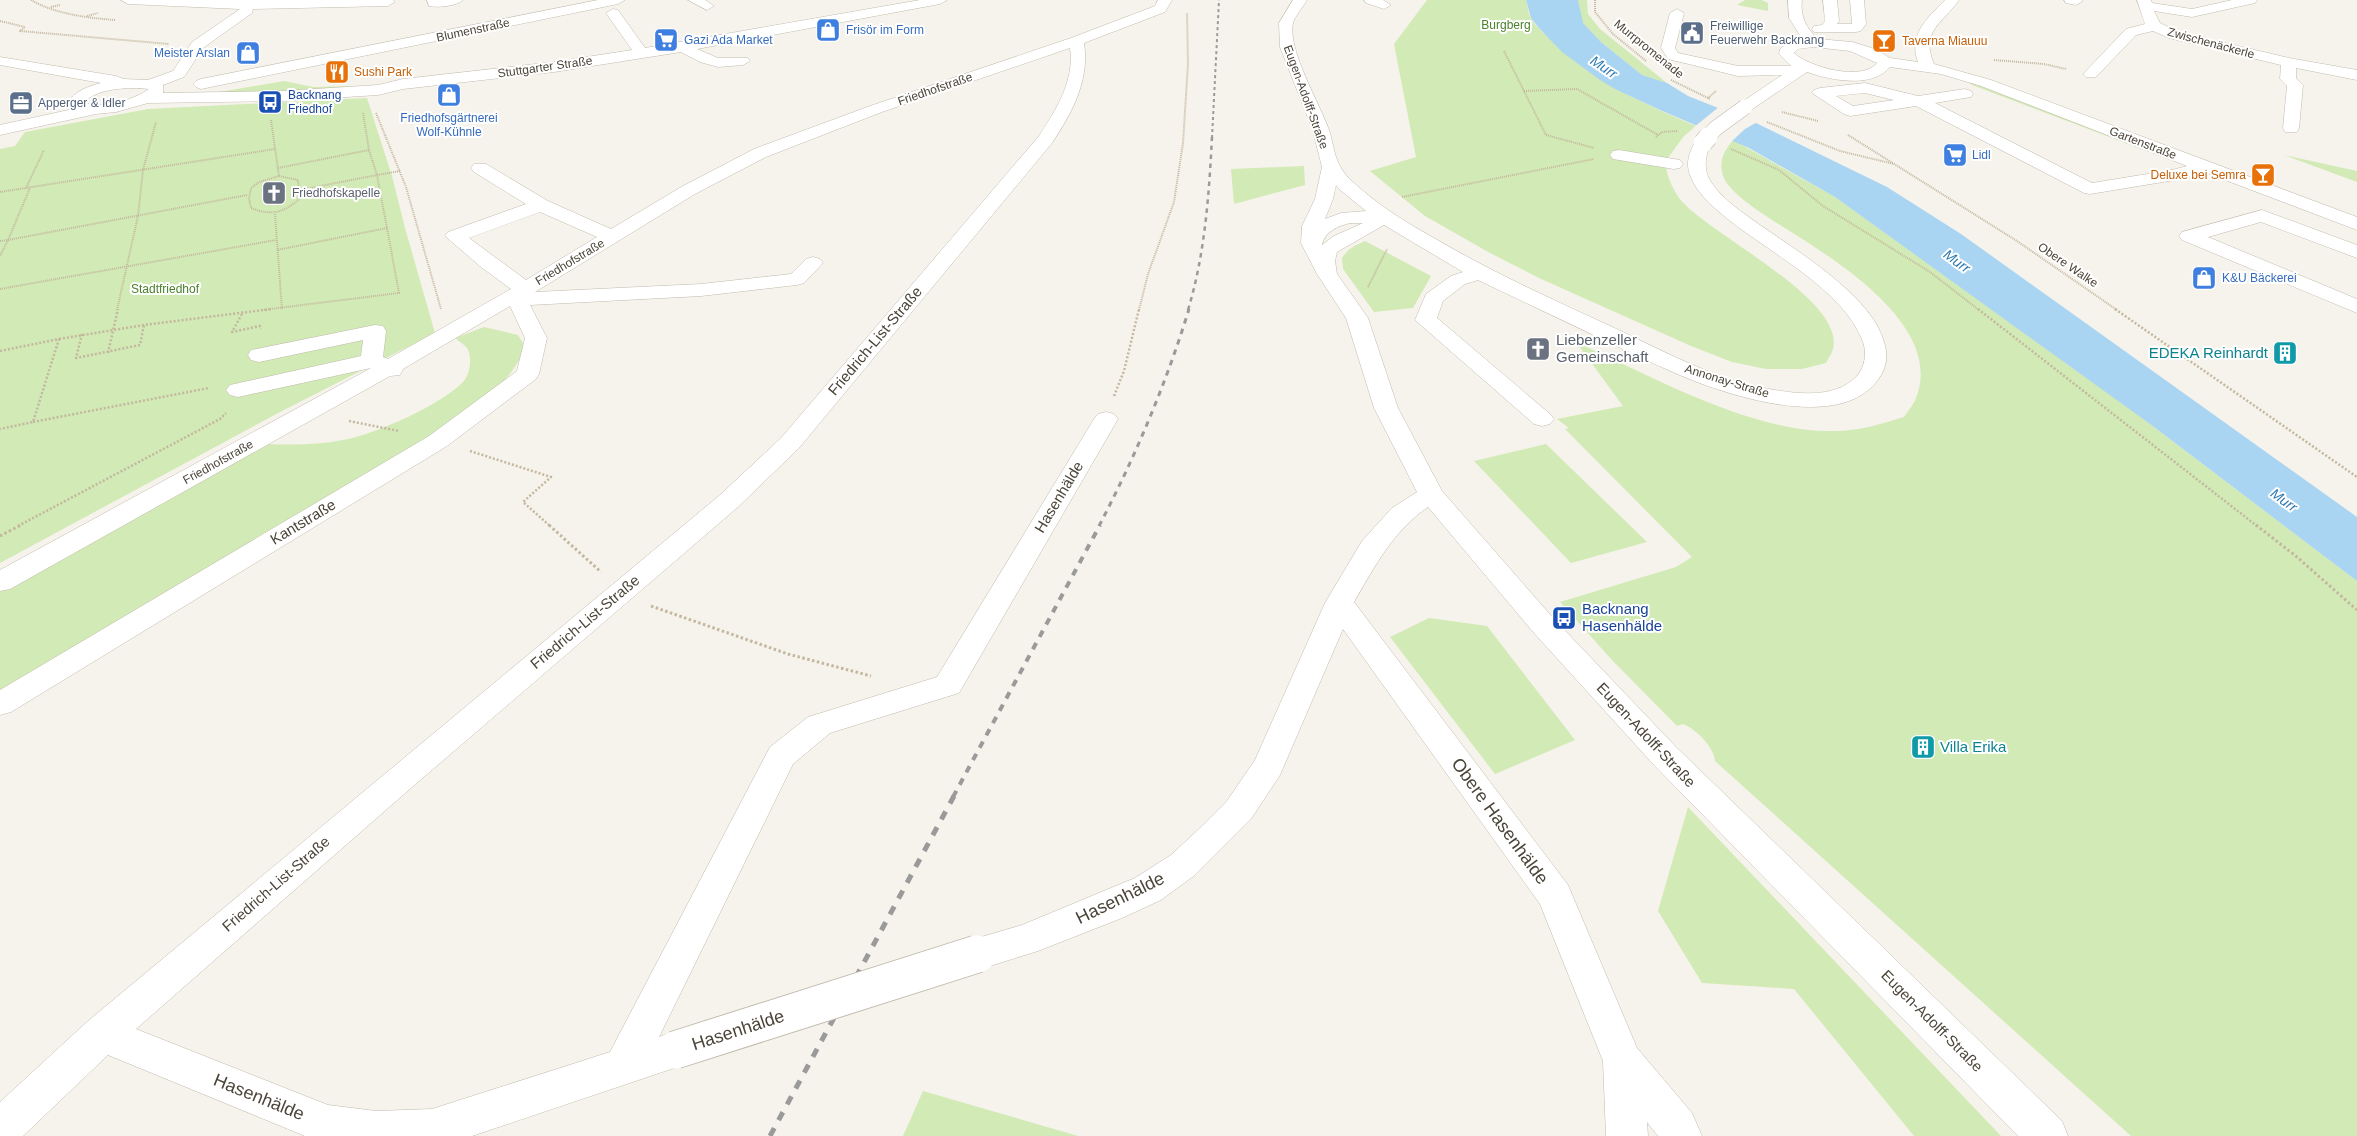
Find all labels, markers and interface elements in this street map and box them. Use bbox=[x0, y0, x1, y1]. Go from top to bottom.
street label: Blumenstraße bbox=[435, 15, 511, 45]
shop icon: Frisör im Form bbox=[815, 17, 841, 43]
street label: Murrpromenade bbox=[1611, 17, 1687, 82]
park label: Burgberg bbox=[1481, 18, 1531, 32]
place label: Freiwillige Feuerwehr Backnang bbox=[1710, 19, 1824, 47]
public building icon: Freiwillige Feuerwehr Backnang bbox=[1679, 20, 1705, 46]
place label: Frisör im Form bbox=[846, 23, 924, 37]
street label: Zwischenäckerle bbox=[2166, 25, 2256, 61]
supermarket icon: Gazi Ada Market bbox=[653, 27, 679, 53]
bar icon: Taverna Miauuu bbox=[1871, 28, 1897, 54]
place label: Gazi Ada Market bbox=[684, 33, 773, 47]
place label: Taverna Miauuu bbox=[1902, 34, 1987, 48]
shop icon: Meister Arslan bbox=[235, 40, 261, 66]
street label: Eugen-Adolff-Straße bbox=[1281, 43, 1331, 151]
place label: Meister Arslan bbox=[154, 46, 230, 60]
water label: Murr bbox=[1588, 52, 1622, 82]
street label: Stuttgarter Straße bbox=[497, 53, 594, 81]
restaurant icon: Sushi Park bbox=[324, 59, 350, 85]
place label: Sushi Park bbox=[354, 65, 413, 79]
street label: Friedhofstraße bbox=[896, 70, 974, 108]
shop icon: Friedhofsgärtnerei Wolf-Kühnle bbox=[436, 82, 462, 108]
place label: Backnang Friedhof bbox=[288, 88, 341, 116]
bus stop icon: Backnang Friedhof bbox=[257, 89, 283, 115]
office icon: Apperger & Idler bbox=[8, 90, 34, 116]
place label: Apperger & Idler bbox=[38, 96, 125, 110]
place label: Friedhofsgärtnerei Wolf-Kühnle bbox=[400, 111, 498, 139]
street label: Gartenstraße bbox=[2107, 124, 2179, 162]
supermarket icon: Lidl bbox=[1942, 142, 1968, 168]
place label: Lidl bbox=[1972, 148, 1991, 162]
bar icon: Deluxe bei Semra bbox=[2250, 162, 2276, 188]
place label: Deluxe bei Semra bbox=[2151, 168, 2246, 182]
church icon: Friedhofskapelle bbox=[261, 180, 287, 206]
place label: Friedhofskapelle bbox=[292, 186, 380, 200]
street label: Friedhofstraße bbox=[533, 236, 607, 288]
street label: Obere Walke bbox=[2035, 240, 2101, 290]
water label: Murr bbox=[1941, 246, 1974, 277]
shop icon: K&U Bäckerei bbox=[2191, 265, 2217, 291]
place label: K&U Bäckerei bbox=[2222, 271, 2297, 285]
park label: Stadtfriedhof bbox=[131, 282, 200, 296]
street label: Friedrich-List-Straße bbox=[824, 283, 925, 399]
place label: Liebenzeller Gemeinschaft bbox=[1556, 331, 1649, 365]
church icon: Liebenzeller Gemeinschaft bbox=[1525, 336, 1551, 362]
building icon: EDEKA Reinhardt bbox=[2272, 340, 2298, 366]
place label: EDEKA Reinhardt bbox=[2149, 344, 2269, 361]
street label: Annonay-Straße bbox=[1683, 362, 1771, 401]
street label: Friedhofstraße bbox=[180, 437, 256, 487]
street label: Hasenhälde bbox=[1031, 458, 1086, 535]
water label: Murr bbox=[2268, 485, 2301, 516]
street label: Kantstraße bbox=[267, 495, 339, 548]
street label: Friedrich-List-Straße bbox=[527, 571, 643, 672]
place label: Backnang Hasenhälde bbox=[1582, 600, 1662, 634]
bus stop icon: Backnang Hasenhälde bbox=[1551, 605, 1577, 631]
street label: Eugen-Adolff-Straße bbox=[1594, 679, 1699, 790]
building icon: Villa Erika bbox=[1910, 734, 1936, 760]
place label: Villa Erika bbox=[1940, 738, 2007, 755]
street label: Obere Hasenhälde bbox=[1447, 754, 1553, 888]
street label: Friedrich-List-Straße bbox=[219, 832, 333, 935]
street label: Hasenhälde bbox=[1072, 868, 1168, 928]
street label: Eugen-Adolff-Straße bbox=[1878, 966, 1987, 1075]
street label: Hasenhälde bbox=[689, 1006, 787, 1054]
street label: Hasenhälde bbox=[211, 1070, 307, 1124]

